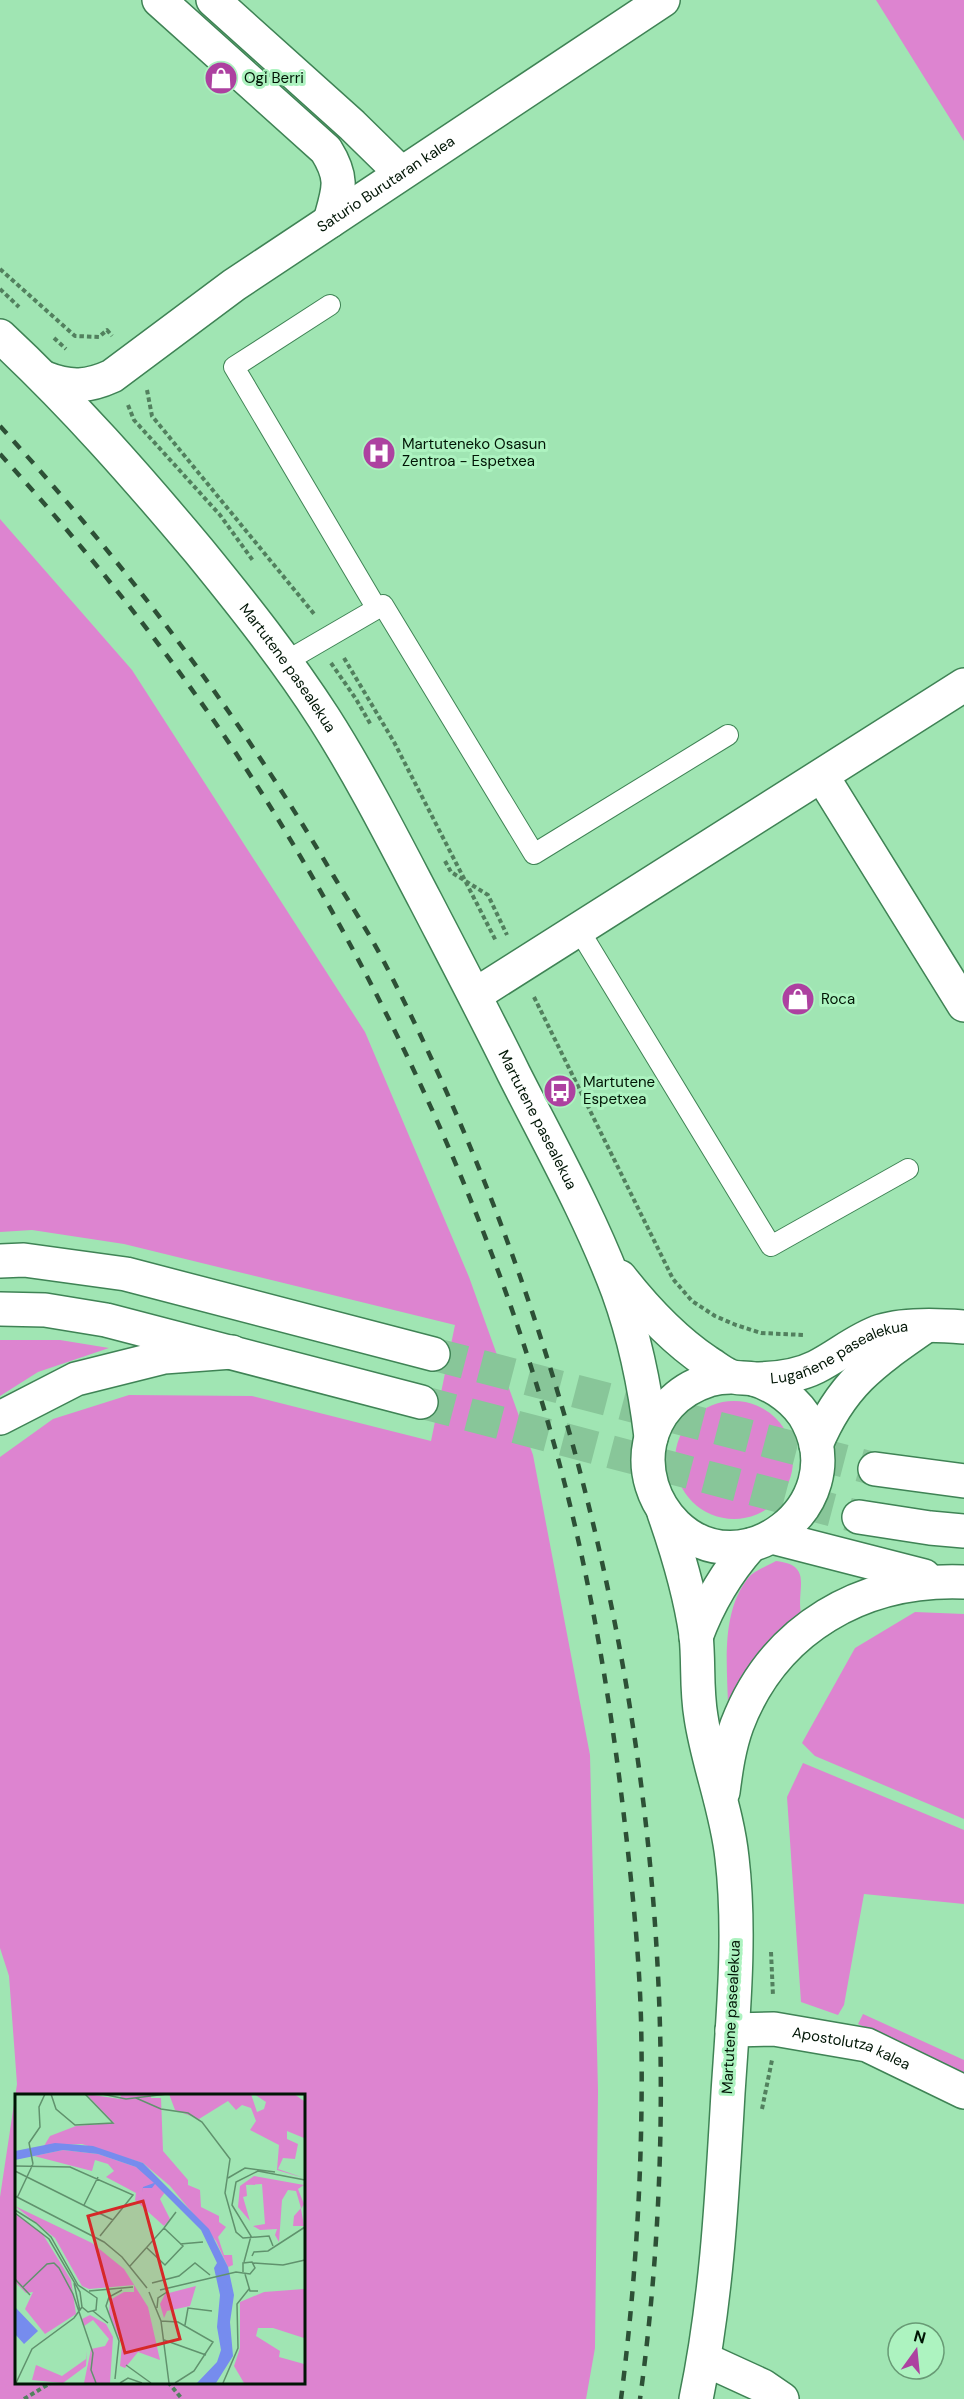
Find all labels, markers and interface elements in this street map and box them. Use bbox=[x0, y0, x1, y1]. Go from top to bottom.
shop icon: Ogi Berri bbox=[203, 60, 239, 96]
place label: Ogi Berri bbox=[244, 68, 304, 88]
street label: Saturio Burutaran kalea bbox=[313, 131, 459, 237]
place label: Martuteneko Osasun Zentroa - Espetxea bbox=[402, 434, 546, 471]
hospital icon: Martuteneko Osasun Zentroa - Espetxea bbox=[361, 435, 397, 471]
street label: Martutene pasealekua bbox=[235, 599, 341, 736]
shop icon: Roca bbox=[780, 981, 816, 1017]
place label: Roca bbox=[821, 989, 855, 1009]
street label: Martutene pasealekua bbox=[494, 1046, 582, 1193]
place label: Martutene Espetxea bbox=[583, 1072, 655, 1109]
bus stop icon: Martutene Espetxea bbox=[542, 1073, 578, 1109]
street label: Lugañene pasealekua bbox=[769, 1316, 909, 1388]
street label: Martutene pasealekua bbox=[717, 1940, 745, 2094]
street label: Apostolutza kalea bbox=[791, 2022, 914, 2074]
inset map bbox=[15, 2094, 304, 2384]
north arrow bbox=[886, 2321, 946, 2381]
text: N bbox=[911, 2325, 928, 2349]

